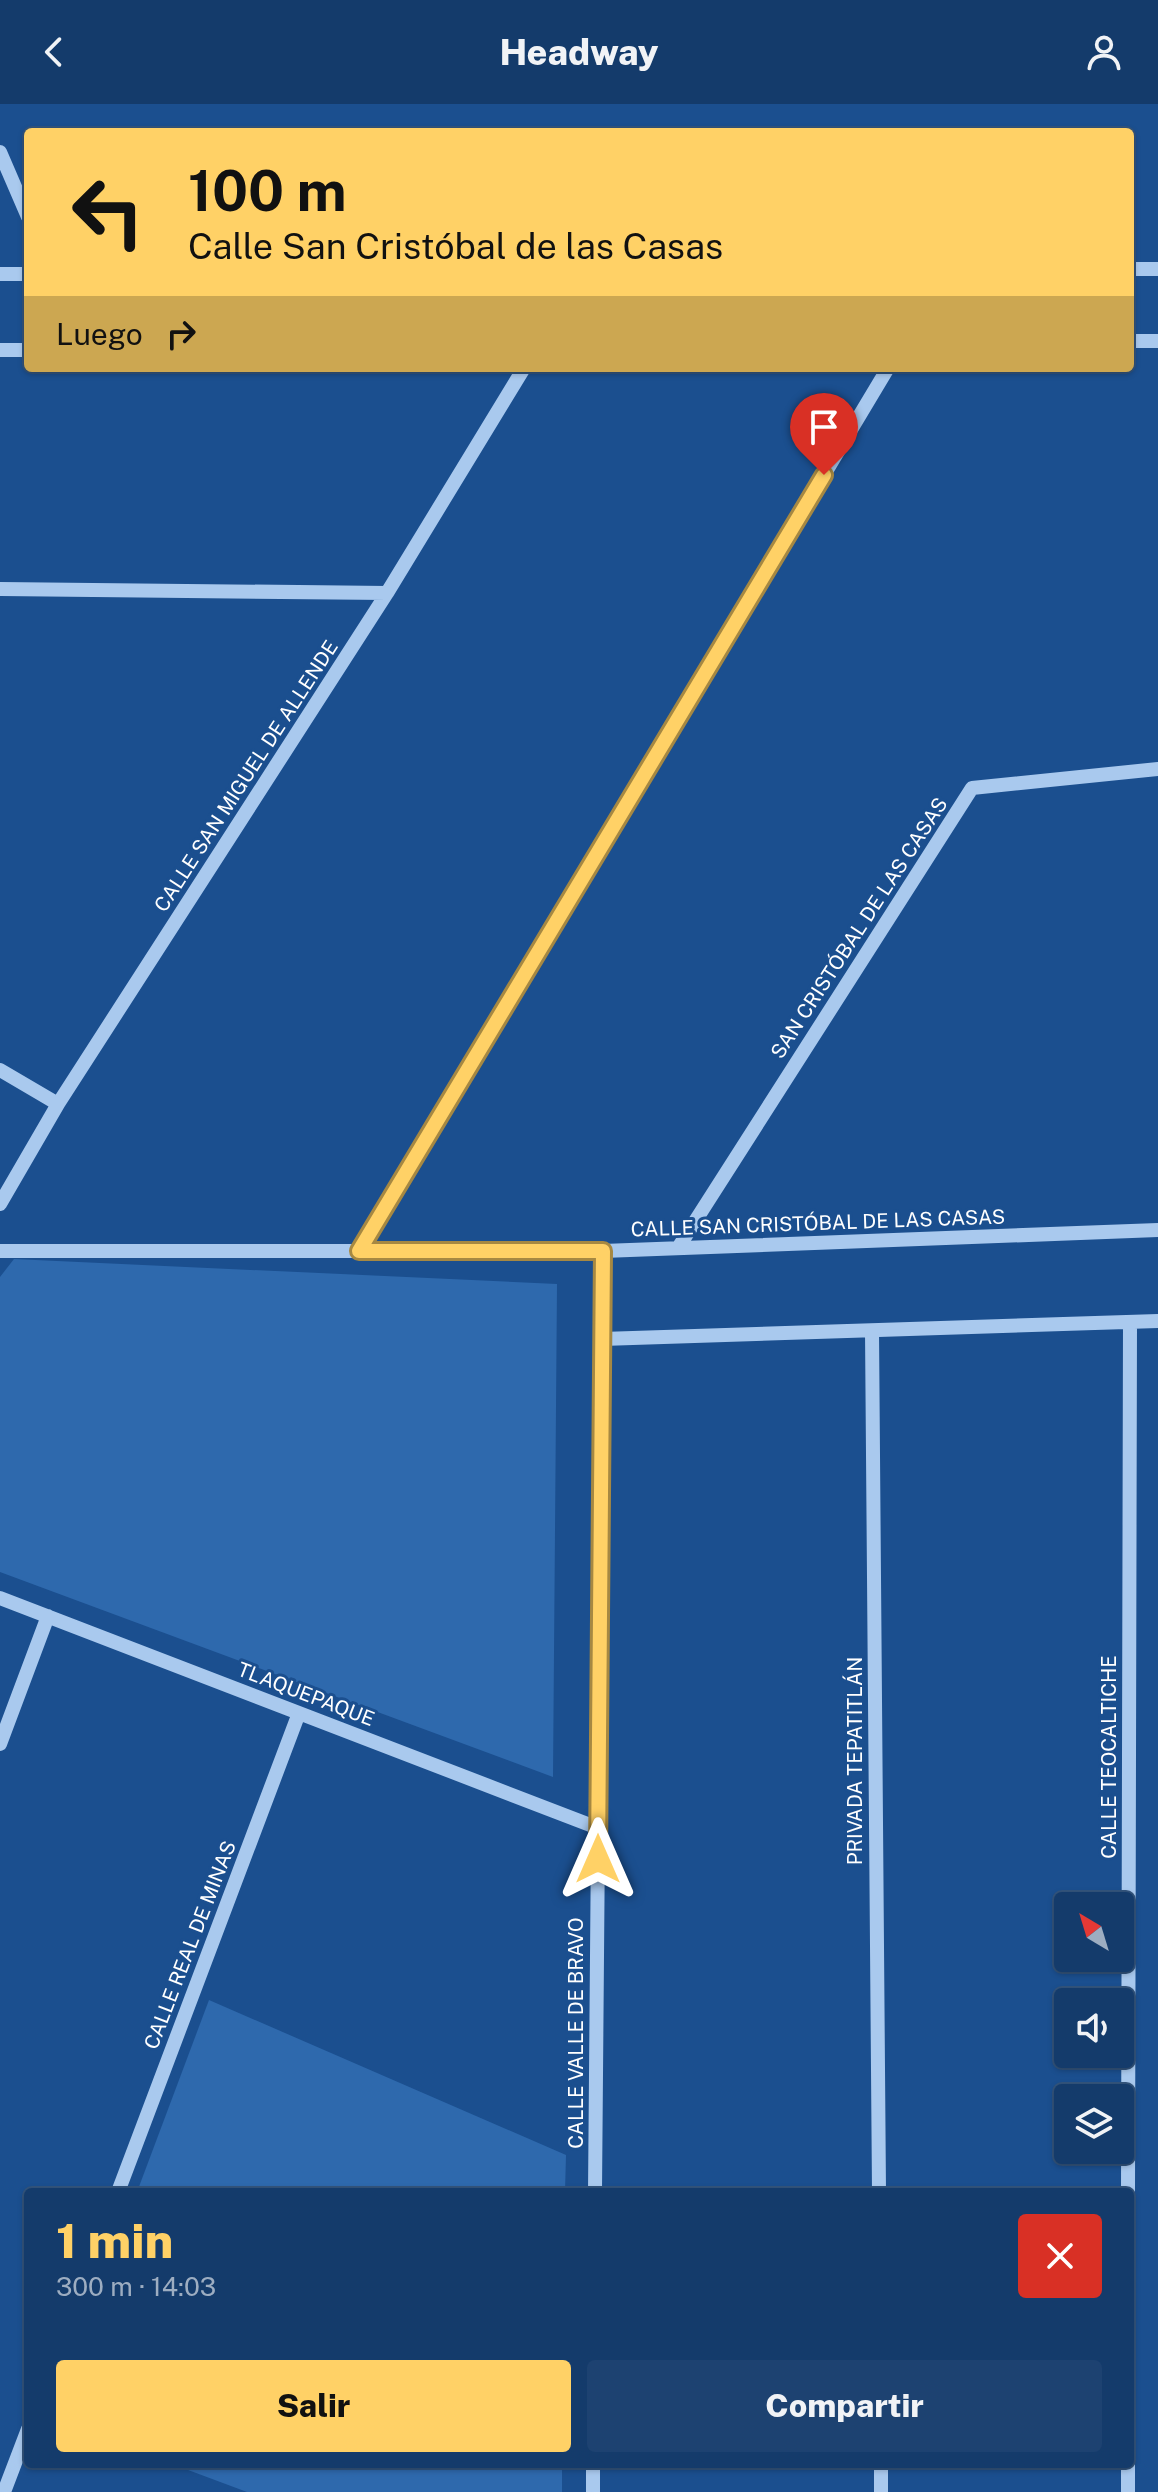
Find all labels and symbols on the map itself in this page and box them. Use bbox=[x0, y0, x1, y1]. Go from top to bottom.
pin bbox=[790, 393, 858, 475]
street label: CALLE SAN MIGUEL DE ALLENDE bbox=[149, 636, 343, 916]
street label: SAN CRISTÓBAL DE LAS CASAS bbox=[765, 792, 953, 1063]
street label: CALLE SAN CRISTÓBAL DE LAS CASAS bbox=[630, 1203, 1006, 1242]
street label: CALLE TEOCALTICHE bbox=[1097, 1655, 1121, 1859]
street label: TLAQUEPAQUE bbox=[234, 1657, 378, 1731]
street label: PRIVADA TEPATITLÁN bbox=[842, 1657, 867, 1865]
position arrow bbox=[556, 1817, 640, 1901]
street label: CALLE REAL DE MINAS bbox=[139, 1837, 241, 2053]
north arrow bbox=[1054, 1892, 1134, 1972]
street label: CALLE VALLE DE BRAVO bbox=[564, 1917, 588, 2149]

